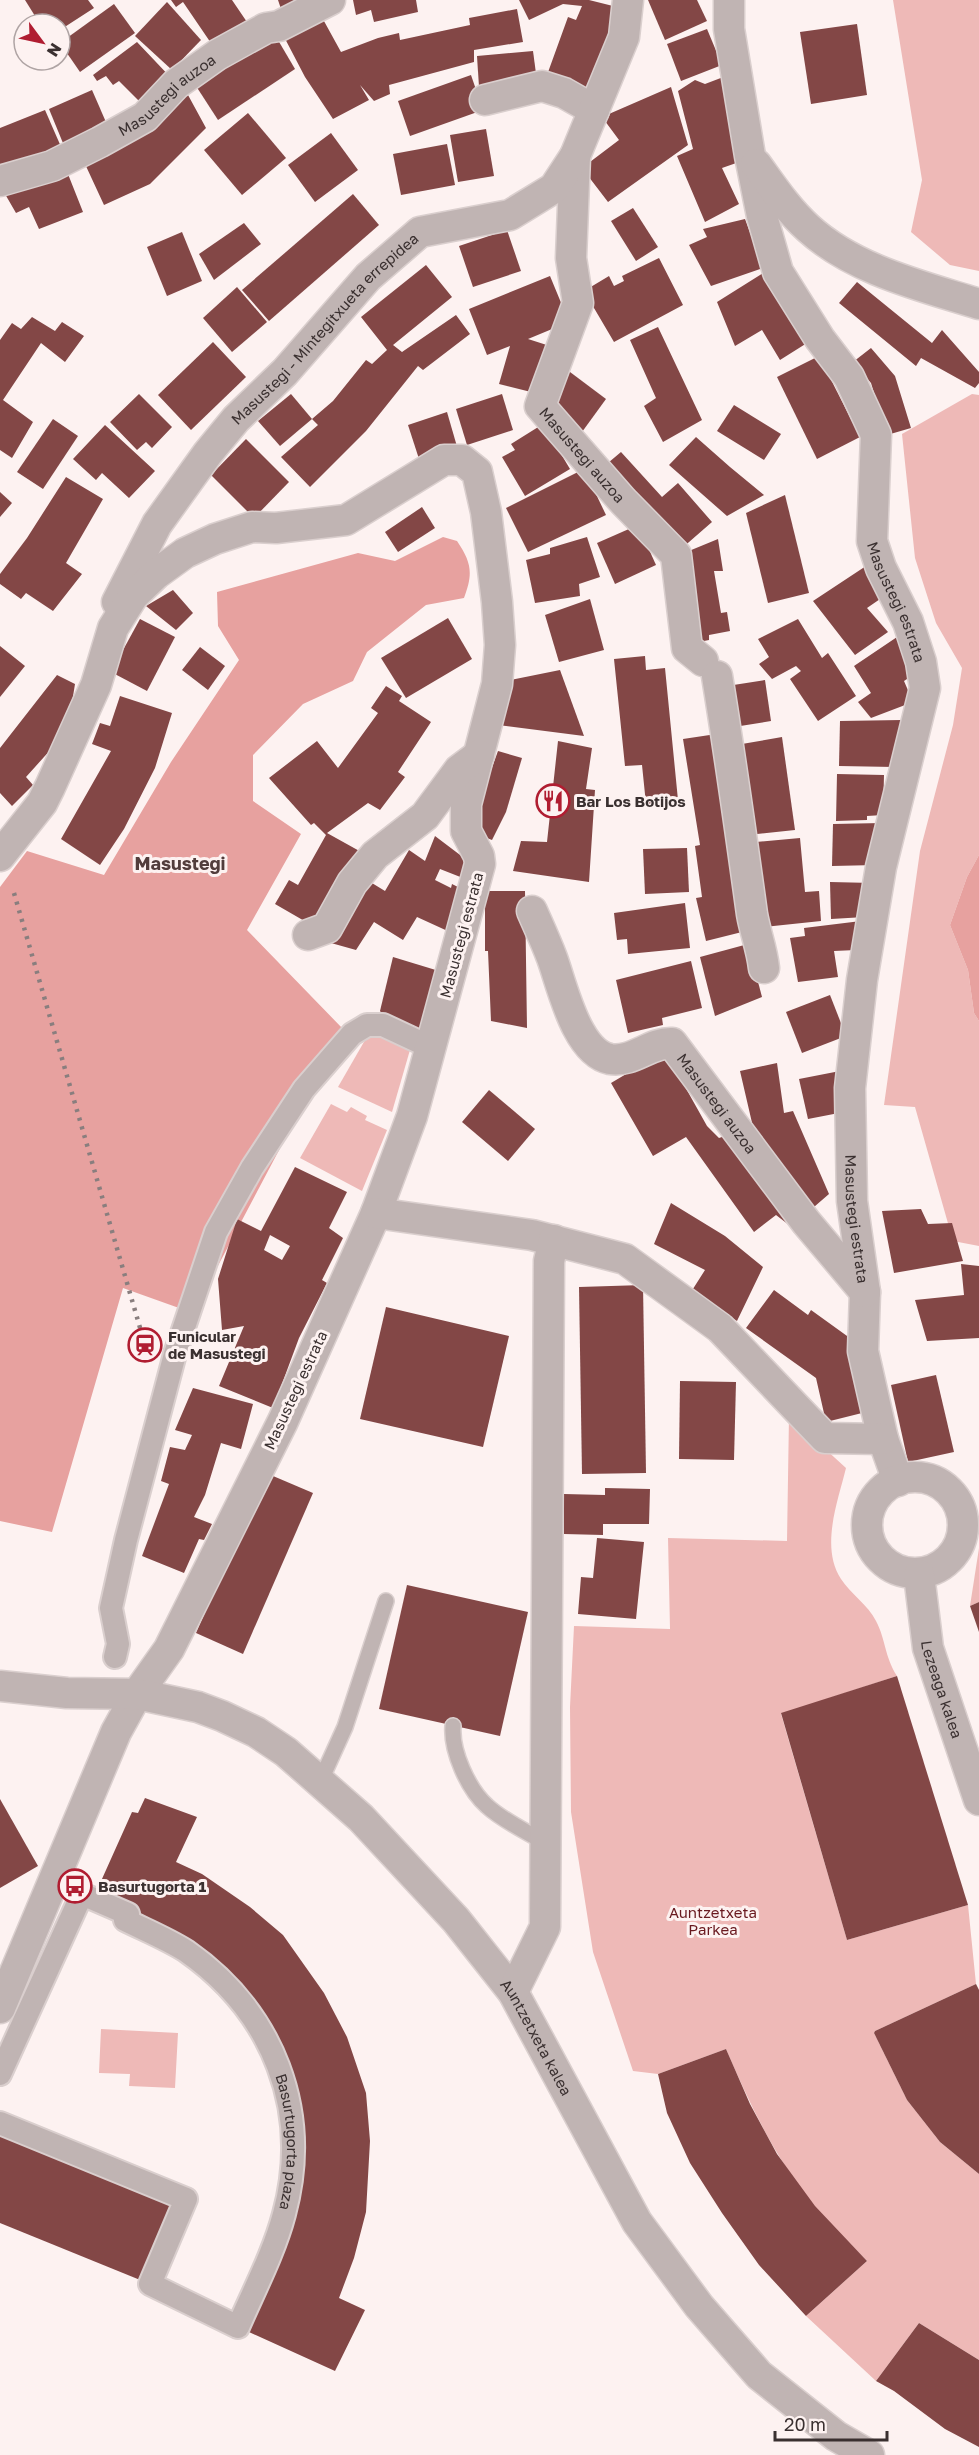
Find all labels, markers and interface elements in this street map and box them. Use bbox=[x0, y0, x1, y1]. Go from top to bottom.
north arrow bbox=[12, 12, 72, 72]
text: N bbox=[43, 40, 66, 61]
street label: Masustegi auzoa bbox=[115, 50, 219, 139]
street label: Masustegi - Mintegitxueta errepidea bbox=[227, 229, 422, 428]
street label: Masustegi auzoa bbox=[536, 403, 629, 506]
street label: Masustegi estrata bbox=[864, 539, 929, 664]
restaurant icon: Bar Los Botijos bbox=[535, 783, 571, 819]
place label: Bar Los Botijos bbox=[576, 792, 686, 810]
district label: Masustegi bbox=[134, 852, 226, 874]
street label: Masustegi estrata bbox=[436, 870, 486, 1000]
street label: Masustegi auzoa bbox=[674, 1049, 760, 1157]
street label: Masustegi estrata bbox=[842, 1154, 873, 1284]
station icon: Funicular de Masustegi bbox=[127, 1327, 163, 1363]
place label: Funicular de Masustegi bbox=[168, 1327, 266, 1362]
street label: Masustegi estrata bbox=[260, 1328, 330, 1452]
street label: Lezeaga kalea bbox=[918, 1639, 967, 1740]
bus stop icon: Basurtugorta 1 bbox=[57, 1868, 93, 1904]
place label: Basurtugorta 1 bbox=[98, 1877, 207, 1895]
park label: Auntzetxeta Parkea bbox=[669, 1903, 757, 1938]
street label: Auntzetxeta kalea bbox=[497, 1975, 576, 2098]
street label: Basurtugorta plaza bbox=[272, 2071, 302, 2212]
scale bar bbox=[775, 2404, 888, 2442]
text: 20 m bbox=[784, 2413, 826, 2435]

